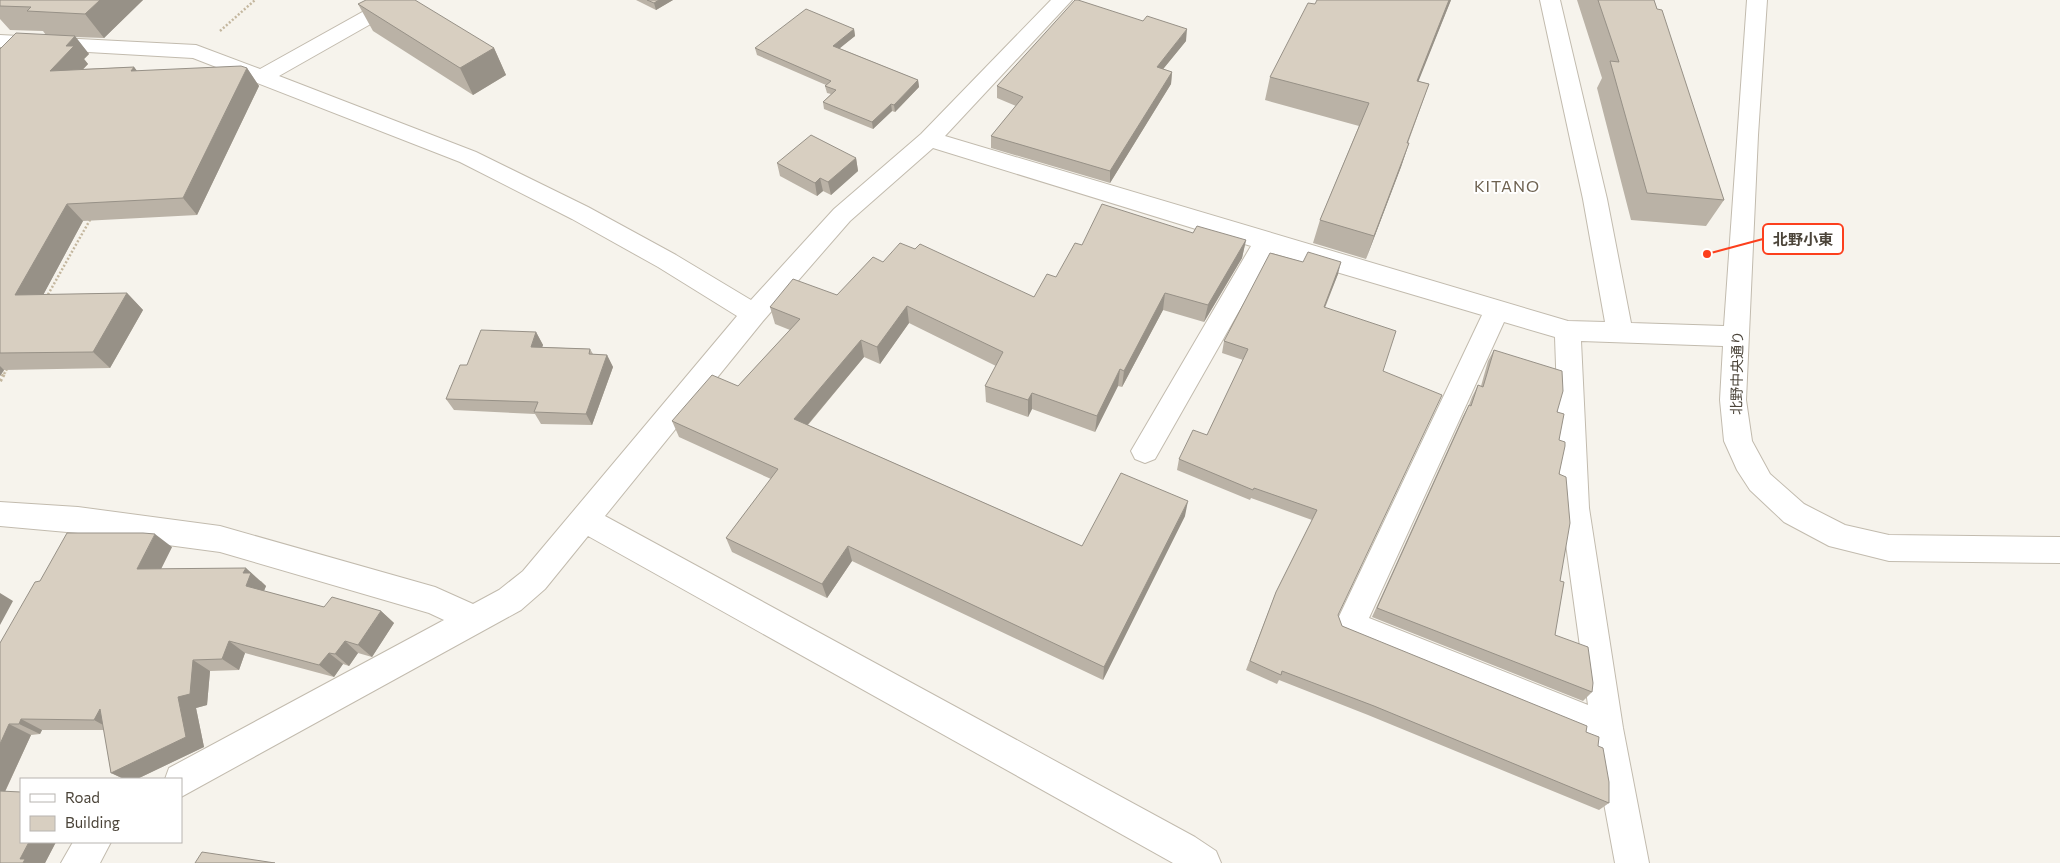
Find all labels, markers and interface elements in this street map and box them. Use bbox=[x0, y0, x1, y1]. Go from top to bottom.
district label: KITANO bbox=[1474, 176, 1540, 195]
callout: 北野小東 bbox=[1763, 224, 1843, 254]
text: 北野小東 bbox=[1773, 230, 1833, 248]
street label: 北野中央通り bbox=[1727, 331, 1746, 415]
legend bbox=[20, 778, 182, 843]
text: Road bbox=[65, 788, 100, 806]
text: Building bbox=[65, 813, 120, 831]

